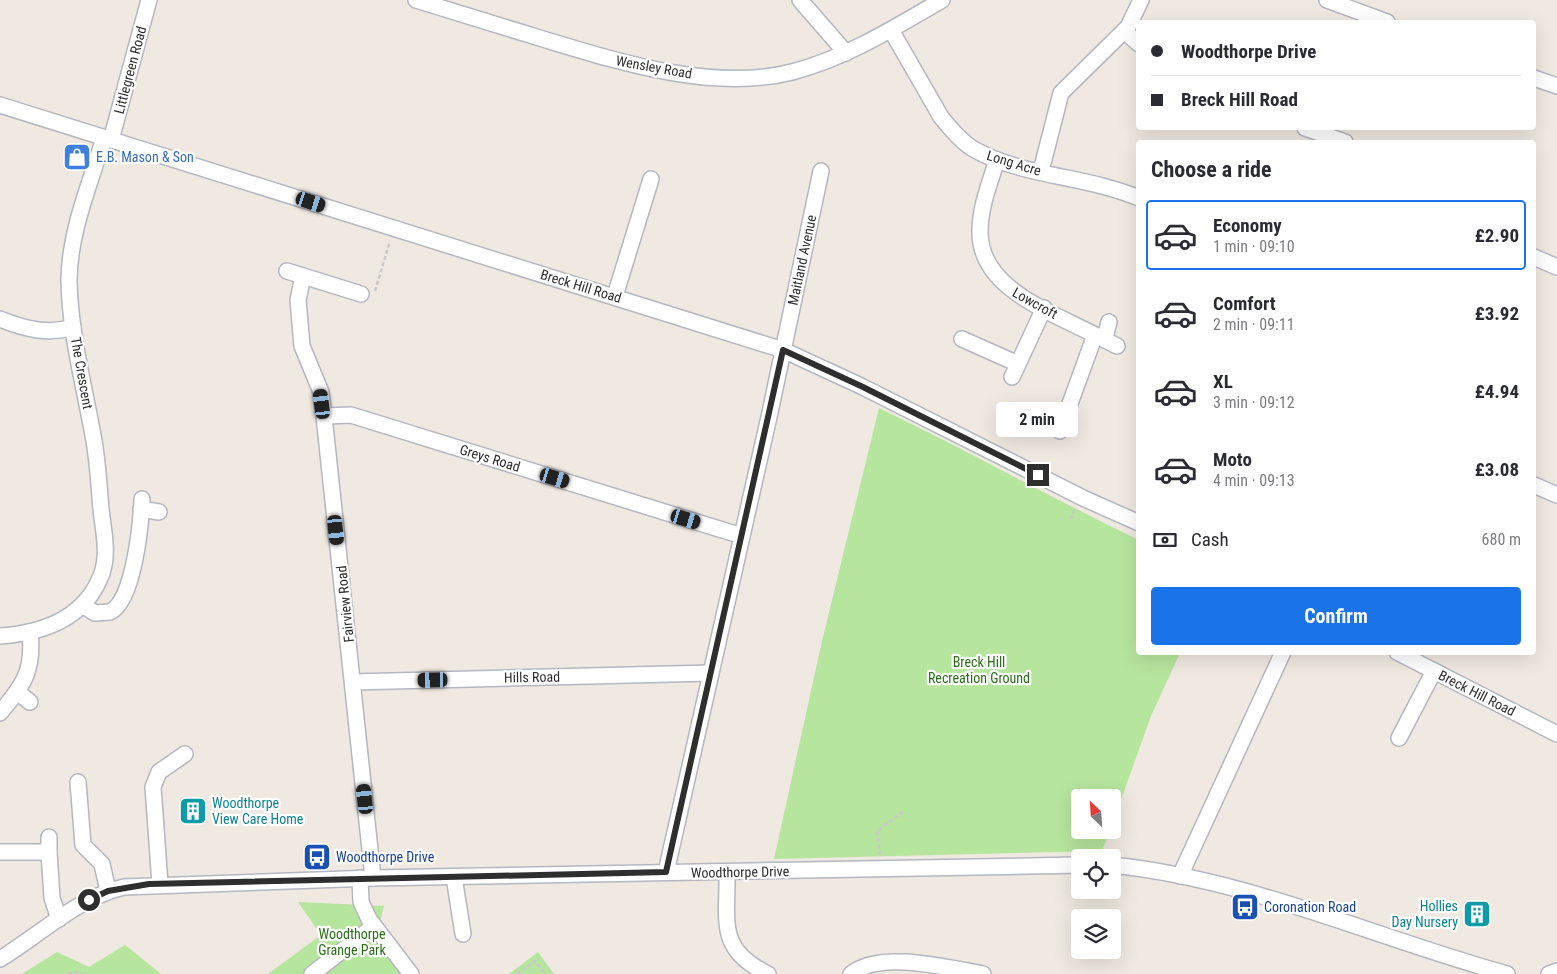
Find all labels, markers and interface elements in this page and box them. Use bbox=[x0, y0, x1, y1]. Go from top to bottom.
street label: Littlegreen Road bbox=[111, 24, 149, 116]
text: Woodthorpe Drive bbox=[1181, 40, 1316, 63]
street label: Wensley Road bbox=[615, 52, 693, 82]
text: Breck Hill Road bbox=[1181, 88, 1298, 111]
shop icon: E.B. Mason & Son bbox=[62, 142, 92, 172]
street label: Long Acre bbox=[985, 147, 1043, 179]
place label: E.B. Mason & Son bbox=[96, 149, 194, 165]
text: Choose a ride bbox=[1151, 157, 1272, 182]
car bbox=[294, 190, 327, 214]
street label: Maitland Avenue bbox=[785, 213, 819, 307]
icon: car bbox=[1153, 213, 1198, 258]
text: Economy bbox=[1213, 214, 1282, 237]
text: £2.90 bbox=[1475, 224, 1519, 247]
text: 1 min · 09:10 bbox=[1213, 237, 1295, 256]
street label: Breck Hill Road bbox=[539, 266, 623, 306]
street label: Lowcroft bbox=[1010, 284, 1060, 322]
icon: car bbox=[1153, 291, 1198, 336]
text: Comfort bbox=[1213, 292, 1276, 315]
text: £3.92 bbox=[1475, 302, 1519, 325]
text: 2 min · 09:11 bbox=[1213, 315, 1295, 334]
street label: The Crescent bbox=[68, 336, 96, 410]
icon: car bbox=[1153, 369, 1198, 414]
text: XL bbox=[1213, 370, 1233, 393]
text: £4.94 bbox=[1475, 380, 1519, 403]
car bbox=[312, 388, 331, 420]
text: 3 min · 09:12 bbox=[1213, 393, 1295, 412]
callout: 2 min bbox=[997, 402, 1079, 438]
text: 2 min bbox=[1019, 410, 1055, 429]
street label: Greys Road bbox=[458, 441, 522, 475]
icon: car bbox=[1153, 447, 1198, 492]
text: Moto bbox=[1213, 448, 1252, 471]
text: £3.08 bbox=[1475, 458, 1519, 481]
route end bbox=[1027, 464, 1049, 486]
car bbox=[538, 466, 571, 490]
text: 4 min · 09:13 bbox=[1213, 471, 1295, 490]
car bbox=[669, 507, 702, 531]
car bbox=[326, 514, 345, 546]
icon: cash bbox=[1151, 526, 1179, 554]
text: Cash bbox=[1191, 528, 1229, 551]
text: 680 m bbox=[1482, 530, 1521, 549]
street label: Fairview Road bbox=[333, 565, 357, 643]
button: Confirm bbox=[1151, 587, 1521, 645]
park label: Breck Hill Recreation Ground bbox=[928, 654, 1030, 686]
street label: Breck Hill Road bbox=[1436, 667, 1518, 719]
street label: Hills Road bbox=[504, 669, 560, 685]
car bbox=[417, 672, 448, 688]
car bbox=[355, 783, 374, 815]
north arrow bbox=[1071, 789, 1121, 839]
map controls bbox=[1071, 789, 1121, 959]
place label: Woodthorpe View Care Home bbox=[212, 795, 304, 827]
building icon: Woodthorpe View Care Home bbox=[178, 796, 208, 826]
bus stop icon: Woodthorpe Drive bbox=[302, 842, 332, 872]
place label: Woodthorpe Drive bbox=[336, 849, 435, 865]
button: locate bbox=[1071, 849, 1121, 899]
street label: Woodthorpe Drive bbox=[691, 863, 790, 881]
route start bbox=[78, 889, 100, 911]
bus stop icon: Coronation Road bbox=[1230, 892, 1260, 922]
place label: Hollies Day Nursery bbox=[1391, 898, 1458, 930]
place label: Coronation Road bbox=[1264, 899, 1356, 915]
building icon: Hollies Day Nursery bbox=[1462, 899, 1492, 929]
button: layers bbox=[1071, 909, 1121, 959]
park label: Woodthorpe Grange Park bbox=[318, 926, 386, 958]

